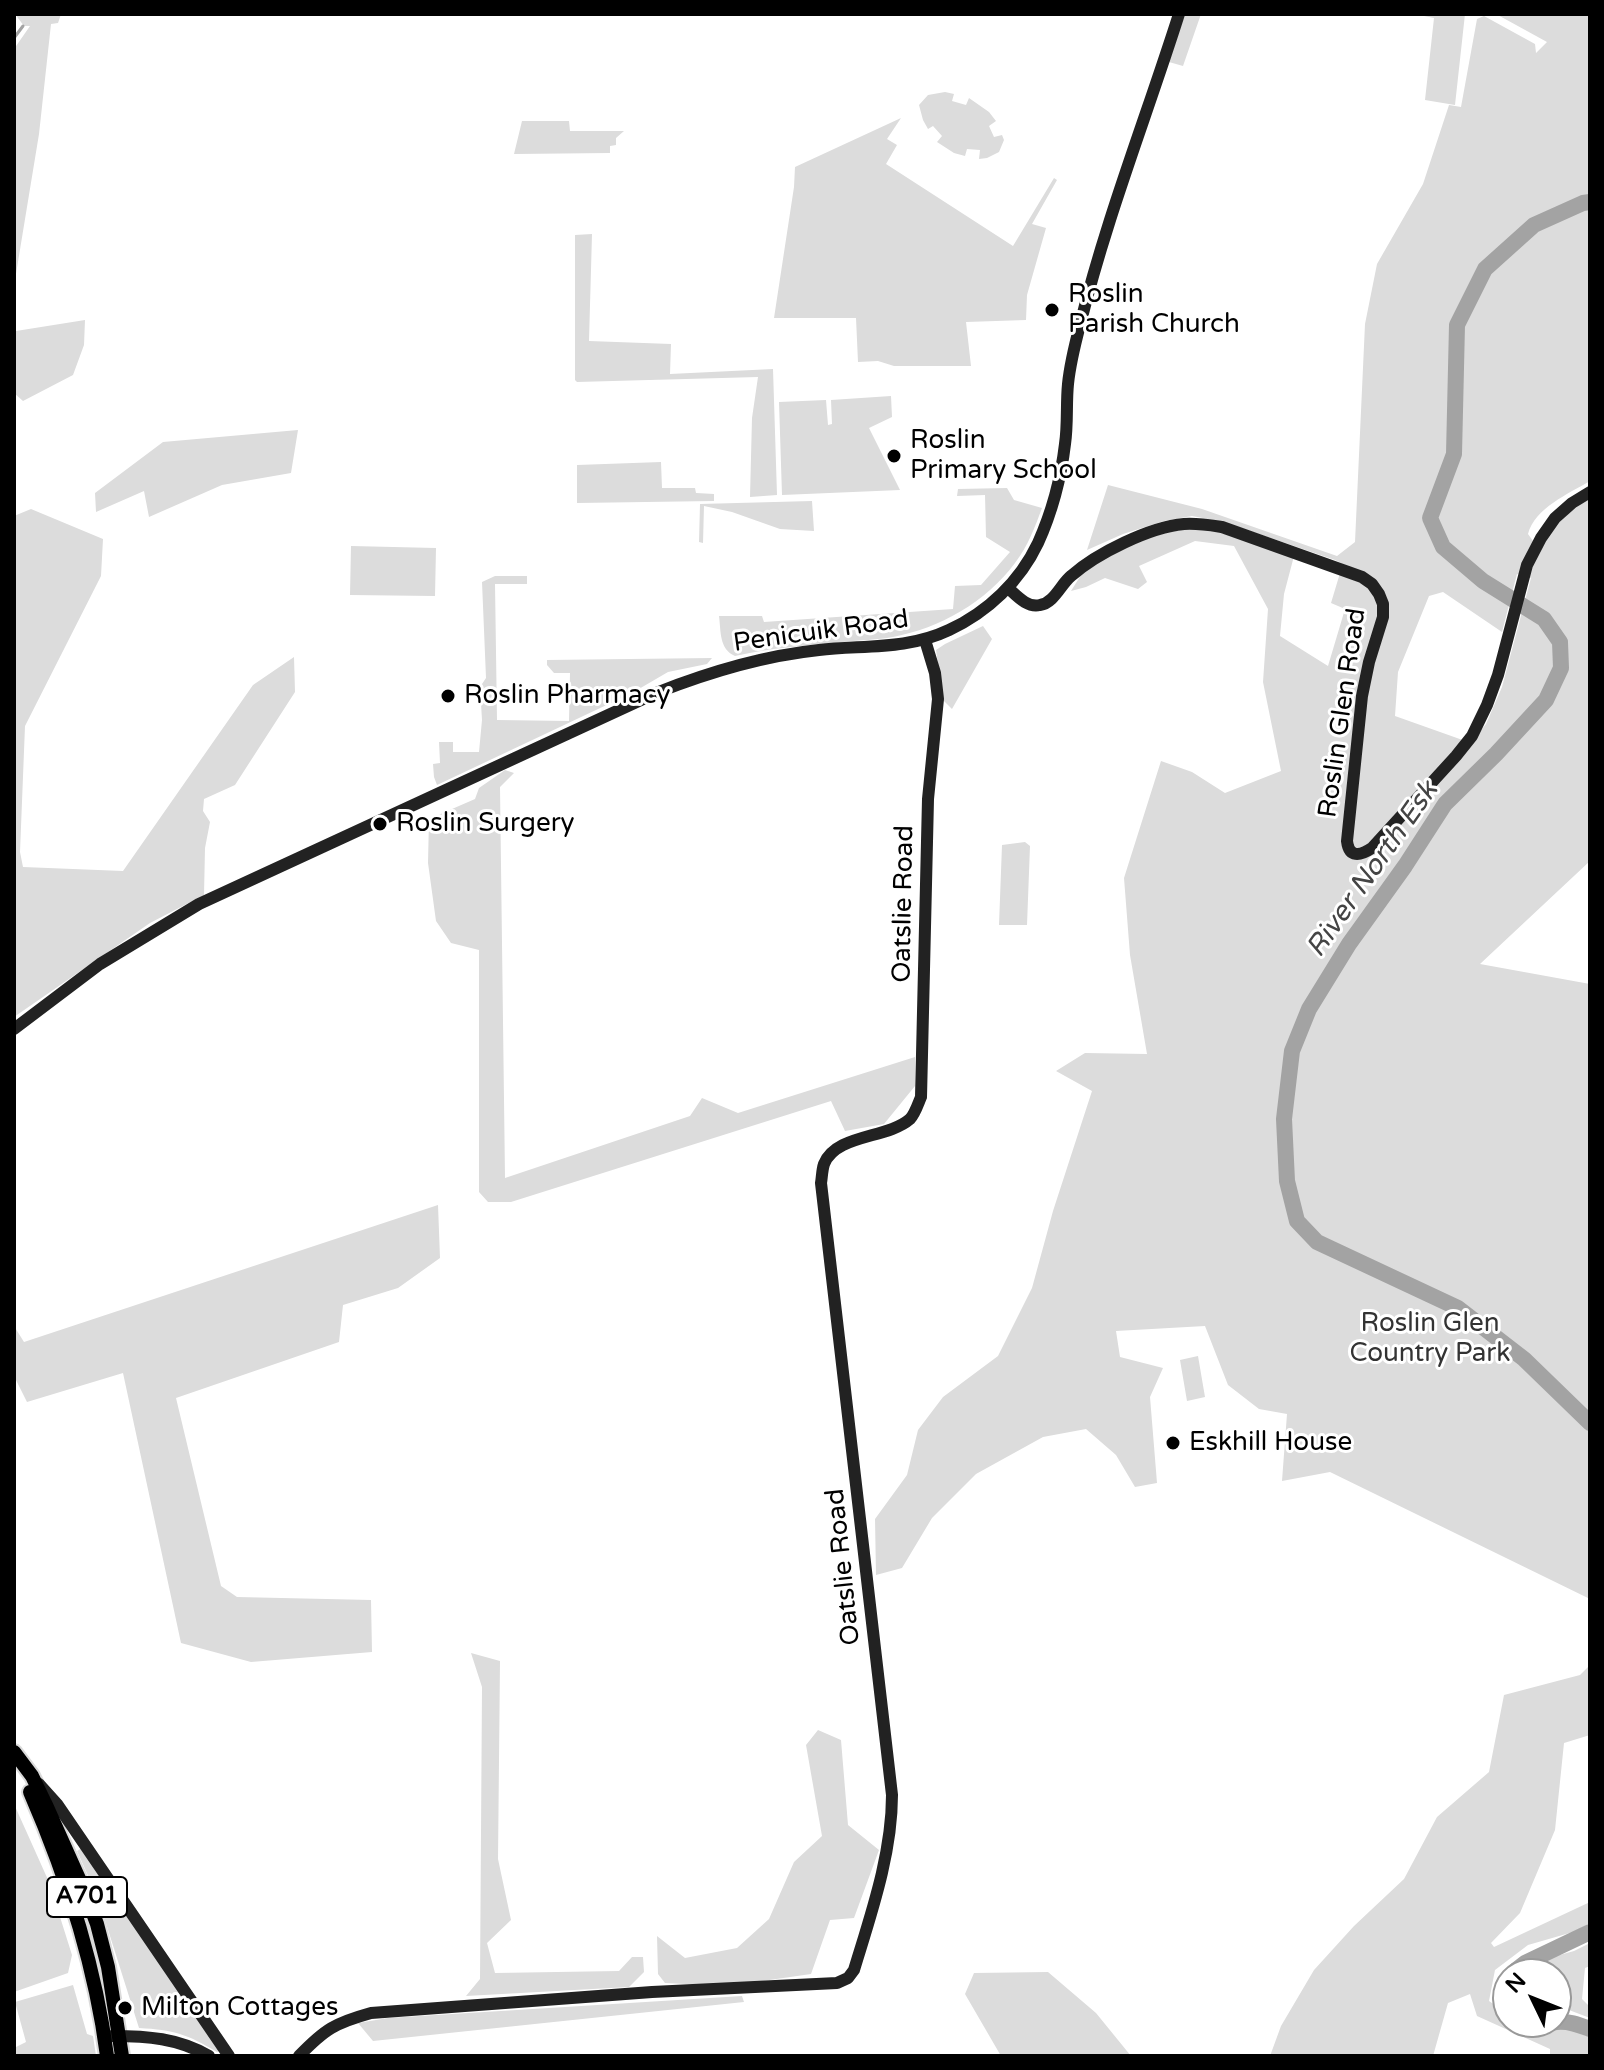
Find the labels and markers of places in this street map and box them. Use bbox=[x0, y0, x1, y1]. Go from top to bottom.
place label: Roslin Parish Church bbox=[1068, 279, 1240, 340]
marker: Roslin Parish Church bbox=[1043, 301, 1061, 319]
place label: Roslin Primary School bbox=[910, 425, 1097, 486]
marker: Roslin Primary School bbox=[885, 447, 903, 465]
place label: Roslin Pharmacy bbox=[464, 680, 670, 712]
marker: Roslin Pharmacy bbox=[439, 687, 457, 705]
place label: Roslin Surgery bbox=[396, 808, 575, 840]
marker: Roslin Surgery bbox=[371, 815, 389, 833]
place label: Eskhill House bbox=[1189, 1427, 1352, 1459]
marker: Eskhill House bbox=[1164, 1434, 1182, 1452]
place label: Milton Cottages bbox=[141, 1992, 338, 2024]
marker: Milton Cottages bbox=[116, 1999, 134, 2017]

